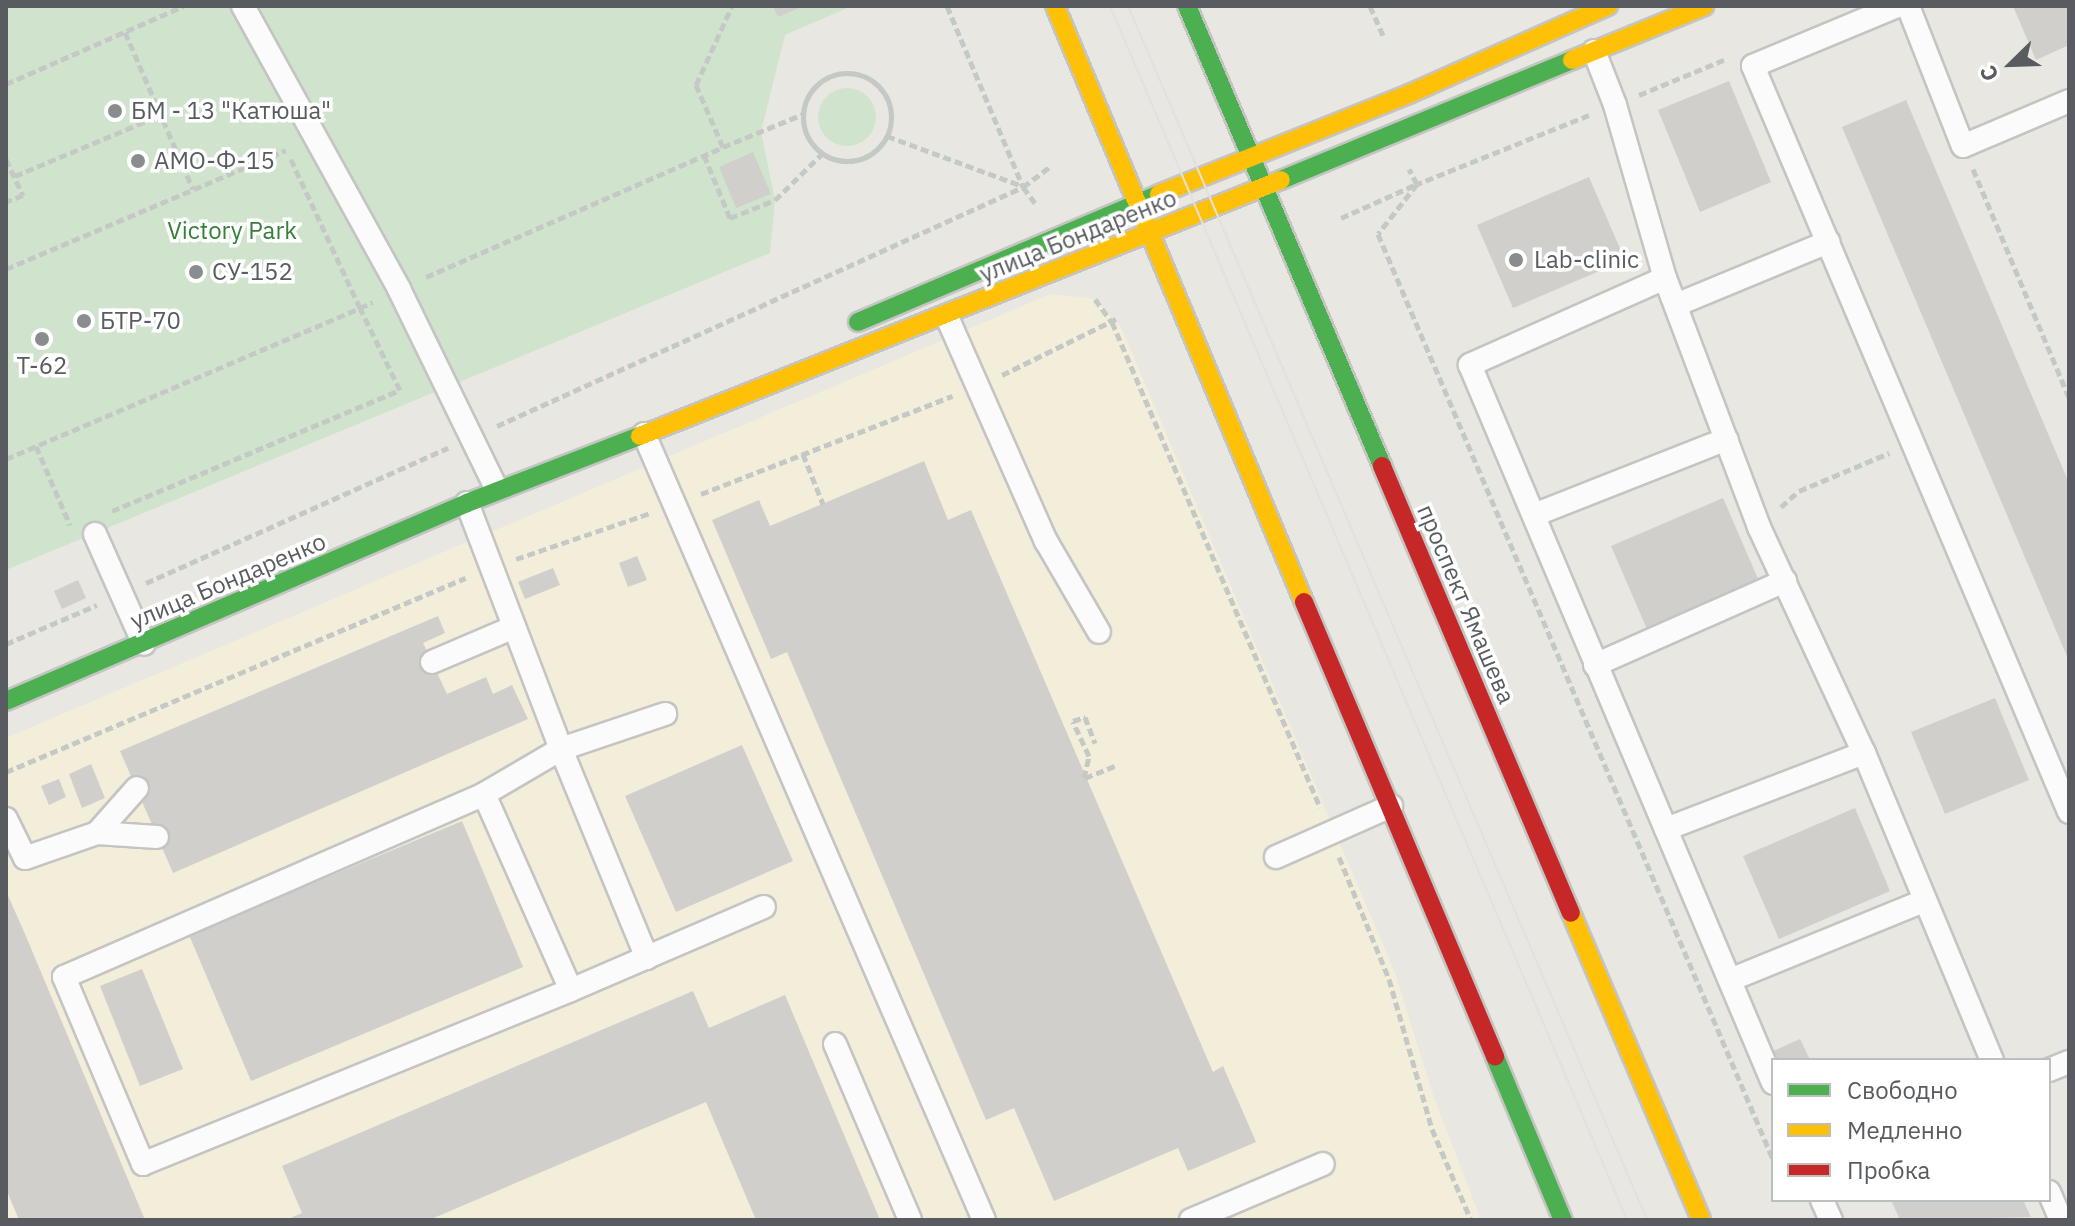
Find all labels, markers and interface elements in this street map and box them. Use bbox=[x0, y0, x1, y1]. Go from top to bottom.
north arrow bbox=[1971, 24, 2051, 104]
text: С bbox=[1972, 61, 2005, 86]
place label: БМ - 13 "Катюша" bbox=[131, 97, 331, 125]
marker: БМ - 13 "Катюша" bbox=[106, 102, 124, 120]
place label: АМО-Ф-15 bbox=[154, 147, 275, 175]
marker: АМО-Ф-15 bbox=[129, 152, 147, 170]
street label: улица Бондаренко bbox=[975, 183, 1181, 289]
park label: Victory Park bbox=[167, 217, 297, 245]
place label: Lab-clinic bbox=[1534, 246, 1639, 274]
marker: Lab-clinic bbox=[1505, 249, 1527, 271]
place label: СУ-152 bbox=[212, 258, 293, 286]
marker: СУ-152 bbox=[187, 263, 205, 281]
place label: БТР-70 bbox=[100, 307, 181, 335]
marker: БТР-70 bbox=[75, 312, 93, 330]
marker: Т-62 bbox=[33, 330, 51, 348]
place label: Т-62 bbox=[17, 352, 67, 380]
street label: проспект Ямашева bbox=[1411, 500, 1521, 708]
street label: улица Бондаренко bbox=[126, 527, 330, 635]
legend bbox=[1771, 1058, 2051, 1202]
text: Свободно bbox=[1847, 1074, 1958, 1106]
text: Медленно bbox=[1847, 1114, 1963, 1146]
text: Пробка bbox=[1847, 1154, 1930, 1186]

